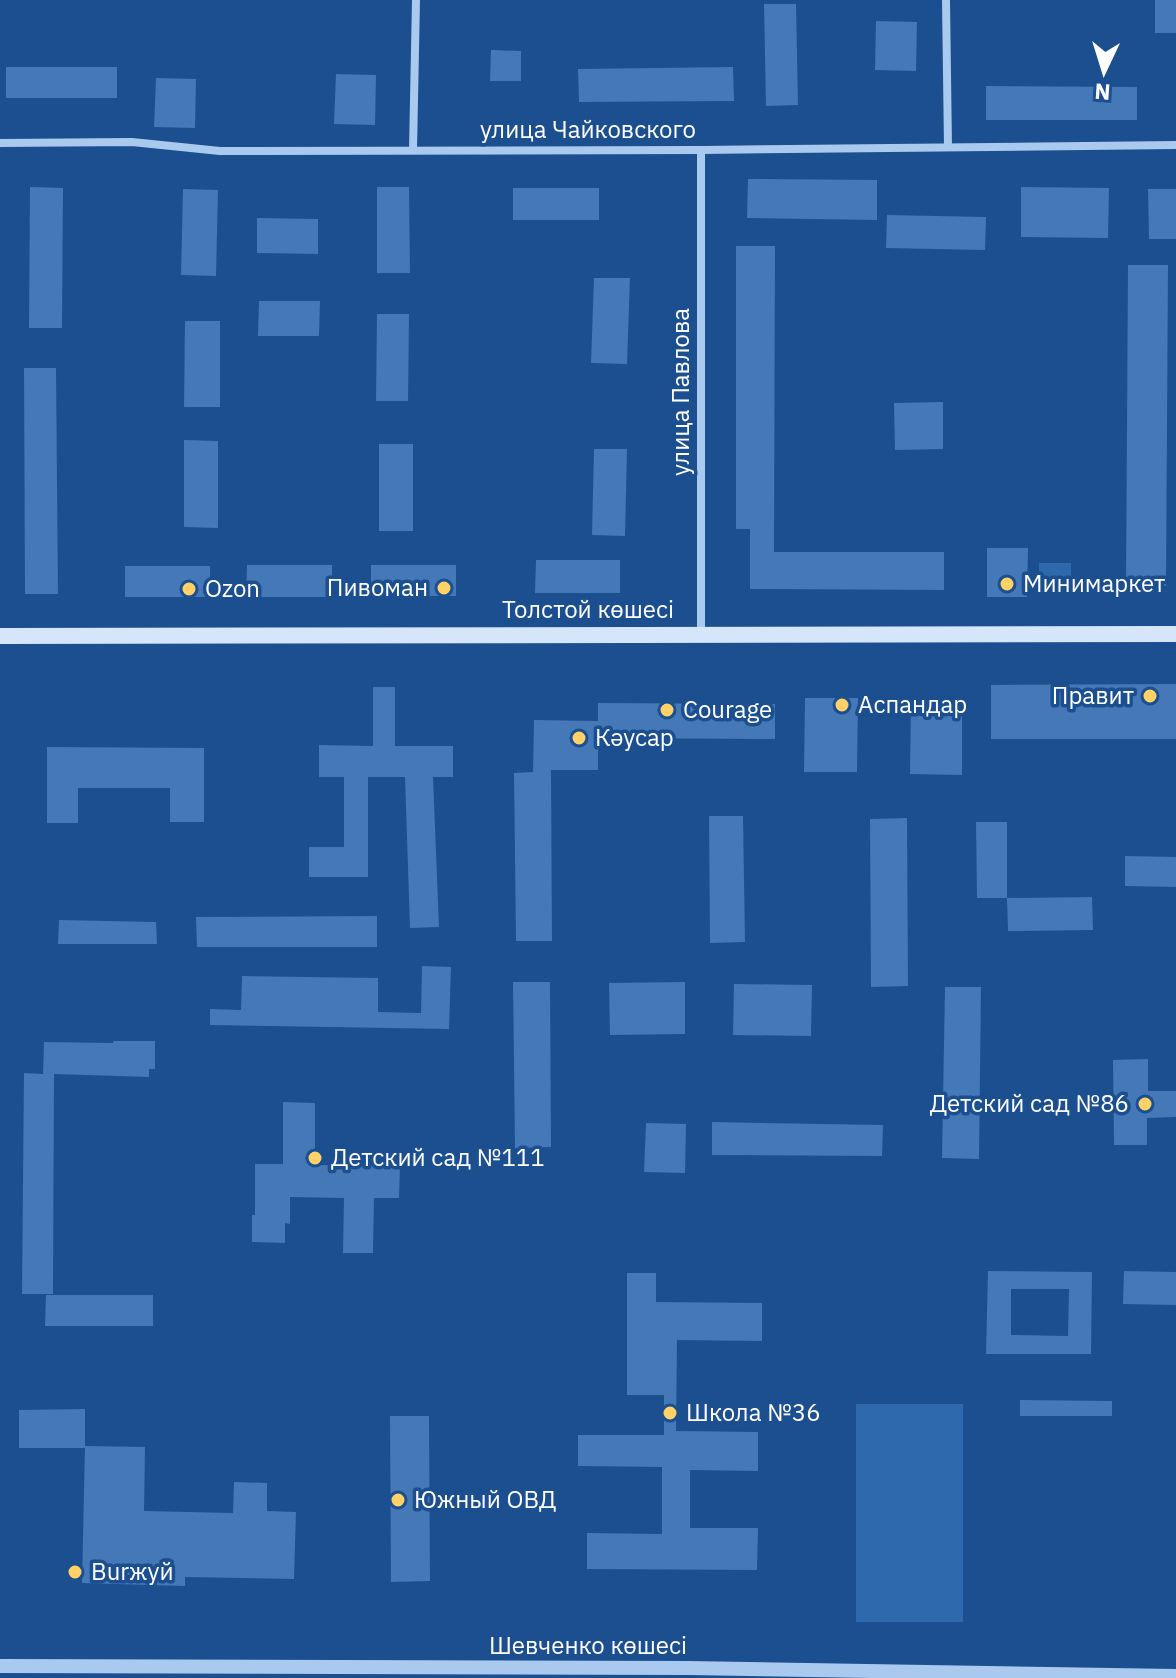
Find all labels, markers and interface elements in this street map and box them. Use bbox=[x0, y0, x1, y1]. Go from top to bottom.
north arrow bbox=[1064, 32, 1144, 112]
text: N bbox=[1094, 77, 1112, 107]
street label: улица Чайковского bbox=[480, 113, 696, 145]
street label: улица Павлова bbox=[664, 308, 696, 476]
place label: Минимаркет bbox=[1023, 567, 1165, 599]
place label: Пивоман bbox=[327, 571, 428, 603]
place label: Ozon bbox=[205, 572, 260, 604]
marker: Минимаркет bbox=[998, 575, 1016, 593]
marker: Пивоман bbox=[435, 579, 453, 597]
marker: Ozon bbox=[180, 580, 198, 598]
street label: Толстой көшесі bbox=[502, 593, 674, 625]
place label: Правит bbox=[1052, 679, 1134, 711]
marker: Правит bbox=[1141, 687, 1159, 705]
place label: Аспандар bbox=[858, 688, 967, 720]
place label: Courage bbox=[683, 693, 772, 725]
marker: Аспандар bbox=[833, 696, 851, 714]
marker: Courage bbox=[658, 701, 676, 719]
place label: Кәусар bbox=[595, 721, 674, 753]
marker: Кәусар bbox=[570, 729, 588, 747]
place label: Детский сад №86 bbox=[930, 1087, 1129, 1119]
marker: Детский сад №86 bbox=[1136, 1095, 1154, 1113]
place label: Детский сад №111 bbox=[331, 1141, 545, 1173]
marker: Детский сад №111 bbox=[306, 1149, 324, 1167]
place label: Школа №36 bbox=[686, 1396, 821, 1428]
marker: Школа №36 bbox=[661, 1404, 679, 1422]
place label: Южный ОВД bbox=[414, 1483, 556, 1515]
marker: Южный ОВД bbox=[389, 1491, 407, 1509]
place label: Burжуй bbox=[91, 1555, 174, 1587]
marker: Burжуй bbox=[66, 1563, 84, 1581]
street label: Шевченко көшесі bbox=[489, 1629, 687, 1661]

